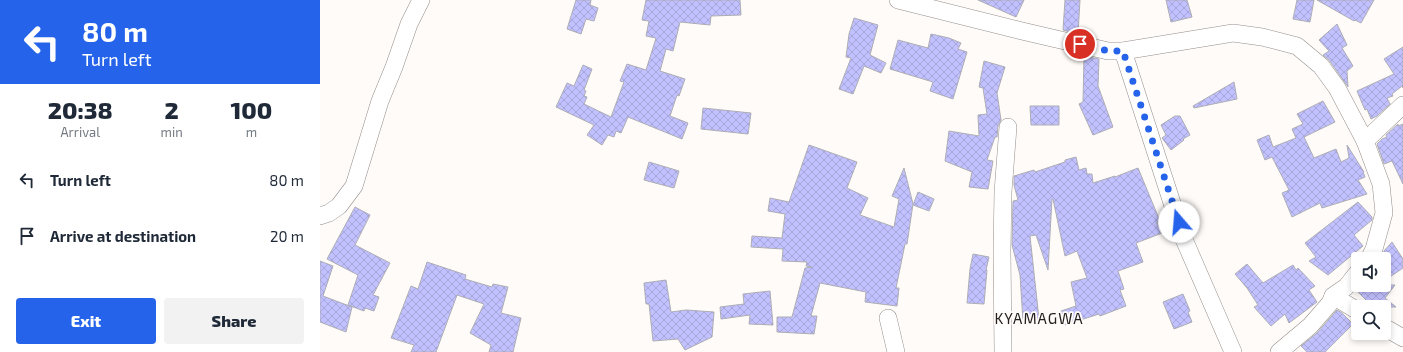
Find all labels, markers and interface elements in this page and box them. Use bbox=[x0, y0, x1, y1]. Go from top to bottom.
text: 80 m bbox=[82, 14, 148, 48]
icon: left bbox=[16, 16, 68, 68]
pin bbox=[1063, 27, 1097, 61]
icon: arrive bbox=[1069, 33, 1091, 55]
text: Turn left bbox=[82, 48, 152, 70]
text: 20:38 bbox=[48, 95, 113, 124]
text: 2 bbox=[165, 95, 179, 124]
text: 100 bbox=[230, 95, 272, 124]
text: Arrival bbox=[60, 124, 100, 140]
text: min bbox=[161, 124, 183, 140]
text: m bbox=[246, 124, 257, 140]
icon: left bbox=[16, 169, 38, 191]
text: Turn left bbox=[50, 171, 111, 189]
text: 80 m bbox=[269, 171, 304, 189]
position arrow bbox=[1158, 201, 1200, 243]
icon: arrive bbox=[16, 225, 38, 247]
text: Arrive at destination bbox=[50, 227, 196, 245]
text: 20 m bbox=[270, 227, 304, 245]
map controls bbox=[1351, 252, 1391, 340]
button: sound bbox=[1351, 252, 1391, 292]
button: Exit bbox=[16, 298, 156, 344]
button: Share bbox=[164, 298, 304, 344]
button: search bbox=[1351, 300, 1391, 340]
district label: KYAMAGWA bbox=[995, 309, 1084, 327]

